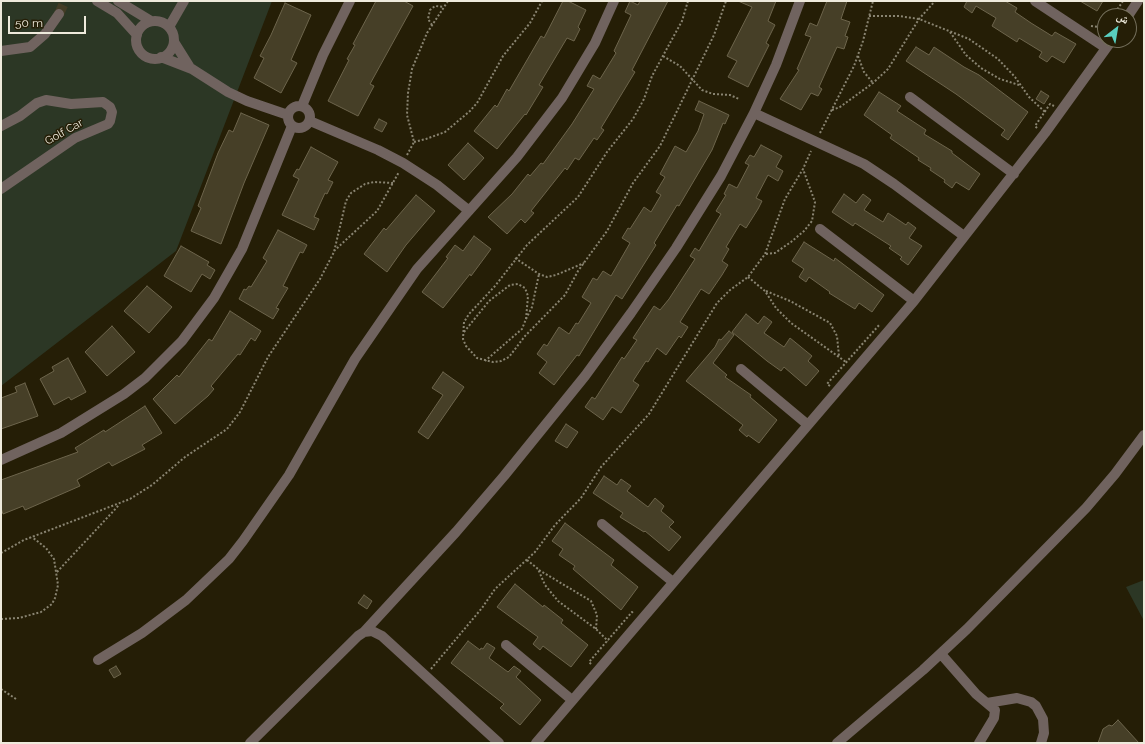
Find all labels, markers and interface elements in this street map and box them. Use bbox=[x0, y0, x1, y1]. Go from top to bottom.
scale bar bbox=[10, 8, 88, 34]
north arrow bbox=[1097, 8, 1137, 48]
text: ش bbox=[1115, 10, 1131, 27]
text: 50 m bbox=[15, 16, 43, 30]
street label: Golf Car bbox=[43, 116, 85, 148]

